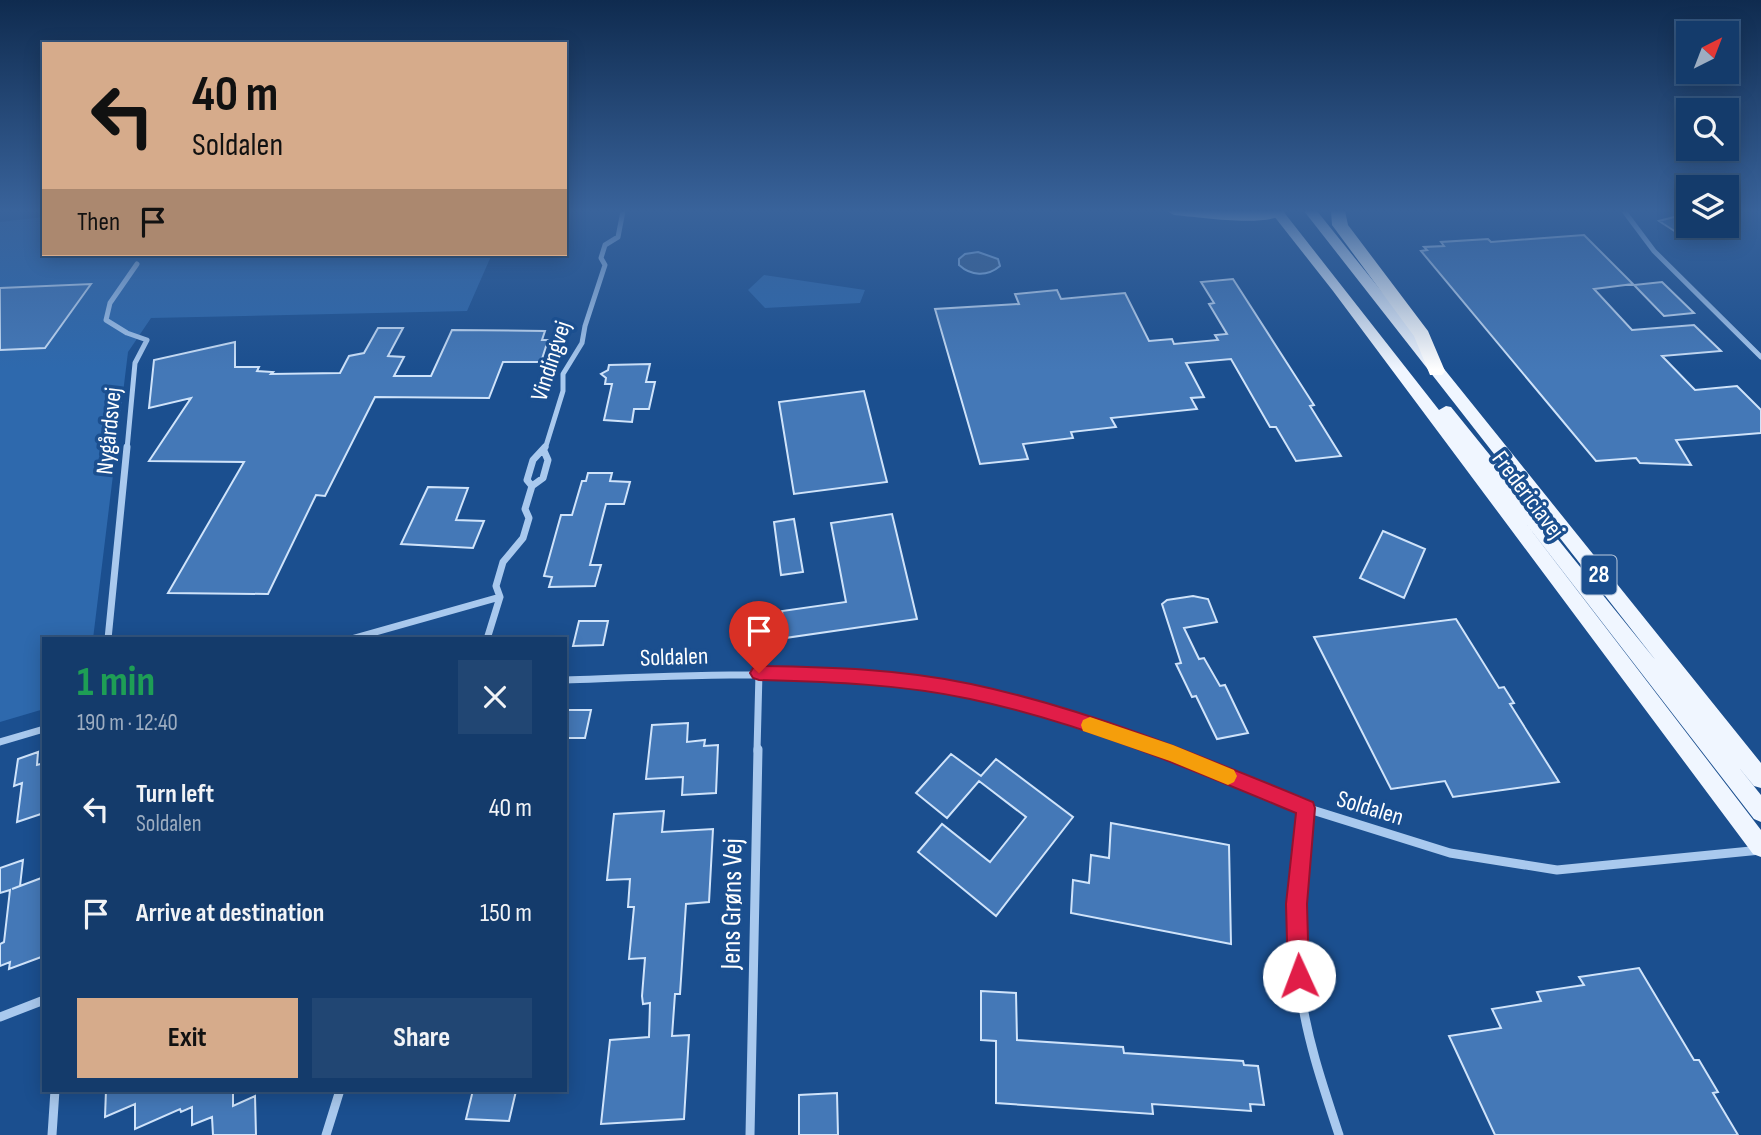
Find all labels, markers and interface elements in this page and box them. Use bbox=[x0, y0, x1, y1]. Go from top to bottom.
north arrow bbox=[1676, 21, 1740, 84]
map controls bbox=[1676, 21, 1739, 238]
text: 40 m bbox=[192, 66, 278, 125]
icon: left bbox=[77, 70, 168, 161]
button: search bbox=[1676, 98, 1739, 161]
text: Soldalen bbox=[192, 126, 283, 165]
button: layers bbox=[1676, 175, 1739, 238]
icon: arrive bbox=[134, 203, 172, 241]
text: Then bbox=[77, 207, 120, 238]
street label: Vindingvej bbox=[524, 317, 578, 405]
street label: Nygårdsvej bbox=[90, 386, 128, 476]
street label: Fredericiavej bbox=[1486, 445, 1570, 545]
road number: 28 bbox=[1582, 555, 1616, 594]
pin bbox=[729, 601, 789, 673]
icon: arrive bbox=[740, 612, 778, 650]
street label: Soldalen bbox=[639, 641, 709, 673]
text: 1 min bbox=[77, 657, 155, 708]
button: close bbox=[458, 660, 532, 734]
text: 190 m · 12:40 bbox=[77, 709, 178, 737]
text: Turn left bbox=[136, 779, 214, 810]
street label: Soldalen bbox=[1333, 784, 1407, 832]
icon: left bbox=[77, 790, 115, 828]
text: 40 m bbox=[489, 793, 532, 824]
text: Soldalen bbox=[136, 810, 201, 838]
street label: Jens Grøns Vej bbox=[714, 838, 750, 971]
icon: arrive bbox=[77, 895, 115, 933]
text: Arrive at destination bbox=[136, 898, 324, 929]
text: 150 m bbox=[480, 898, 532, 929]
position arrow bbox=[1262, 939, 1336, 1013]
button: Exit bbox=[77, 998, 298, 1078]
button: Share bbox=[312, 998, 532, 1078]

